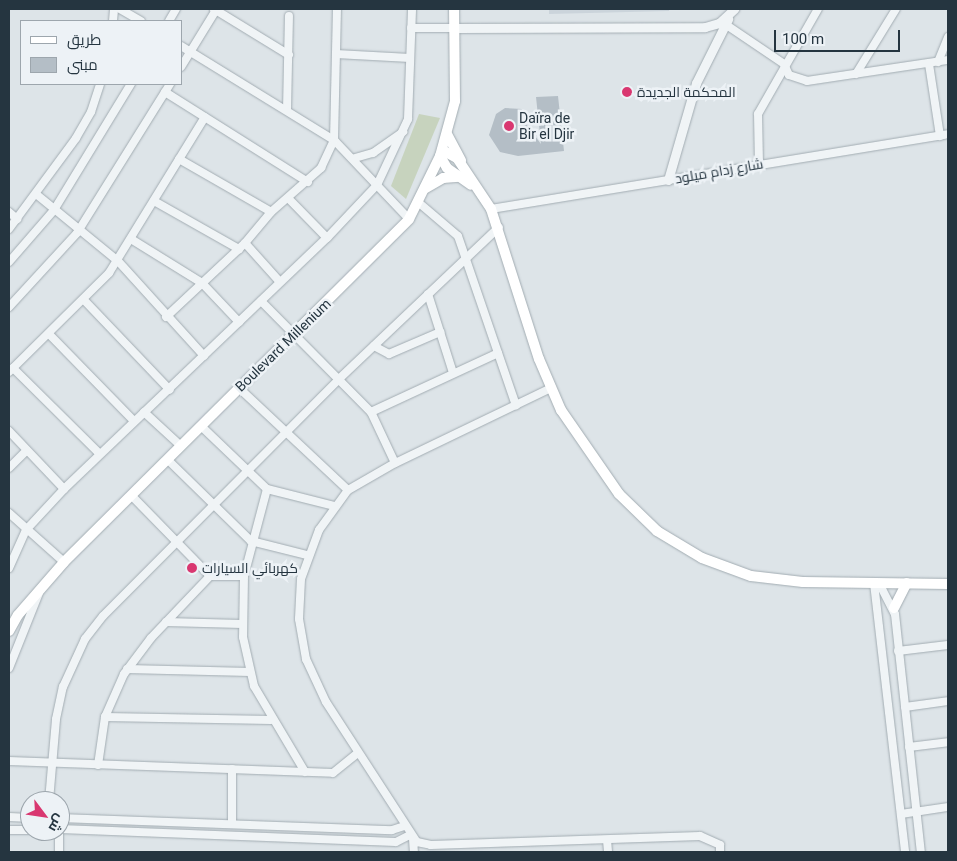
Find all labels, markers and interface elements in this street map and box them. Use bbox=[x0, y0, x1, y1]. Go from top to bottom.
legend bbox=[20, 20, 182, 85]
scale bar bbox=[777, 20, 903, 52]
text: 100 m bbox=[782, 30, 824, 48]
text: طريق bbox=[67, 31, 101, 49]
text: مبنى bbox=[67, 56, 98, 74]
place label: المحكمة الجديدة bbox=[637, 84, 736, 100]
marker: المحكمة الجديدة bbox=[621, 86, 633, 98]
place label: Daïra de Bir el Djir bbox=[519, 110, 574, 142]
marker: Daïra de Bir el Djir bbox=[503, 120, 515, 132]
street label: شارع زدام ميلود bbox=[674, 155, 764, 187]
street label: Boulevard Millenium bbox=[232, 295, 334, 395]
place label: كهربائي السيارات bbox=[202, 560, 298, 576]
marker: كهربائي السيارات bbox=[186, 562, 198, 574]
north arrow bbox=[20, 791, 70, 841]
text: ش bbox=[46, 811, 68, 835]

